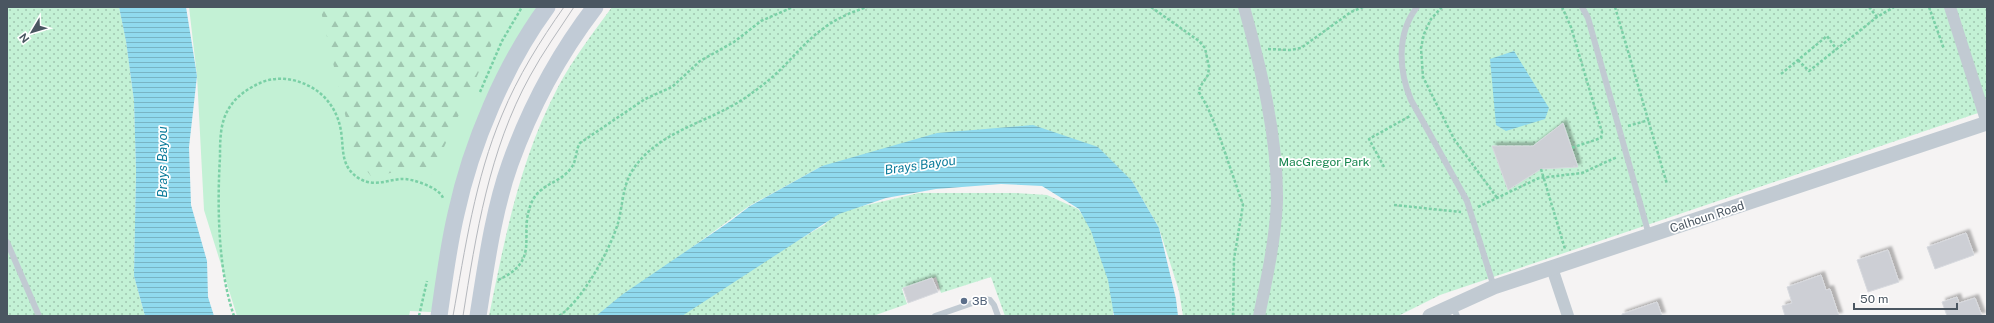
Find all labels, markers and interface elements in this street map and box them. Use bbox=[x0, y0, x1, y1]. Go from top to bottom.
north arrow bbox=[12, 12, 52, 52]
text: N bbox=[17, 31, 31, 45]
water label: Brays Bayou bbox=[155, 126, 170, 198]
water label: Brays Bayou bbox=[883, 153, 957, 177]
park label: MacGregor Park bbox=[1278, 155, 1370, 169]
street label: Calhoun Road bbox=[1668, 198, 1746, 236]
scale bar bbox=[1854, 285, 1957, 311]
text: 50 m bbox=[1860, 292, 1888, 306]
place label: 3B bbox=[972, 294, 988, 308]
marker: 3B bbox=[959, 296, 969, 306]

